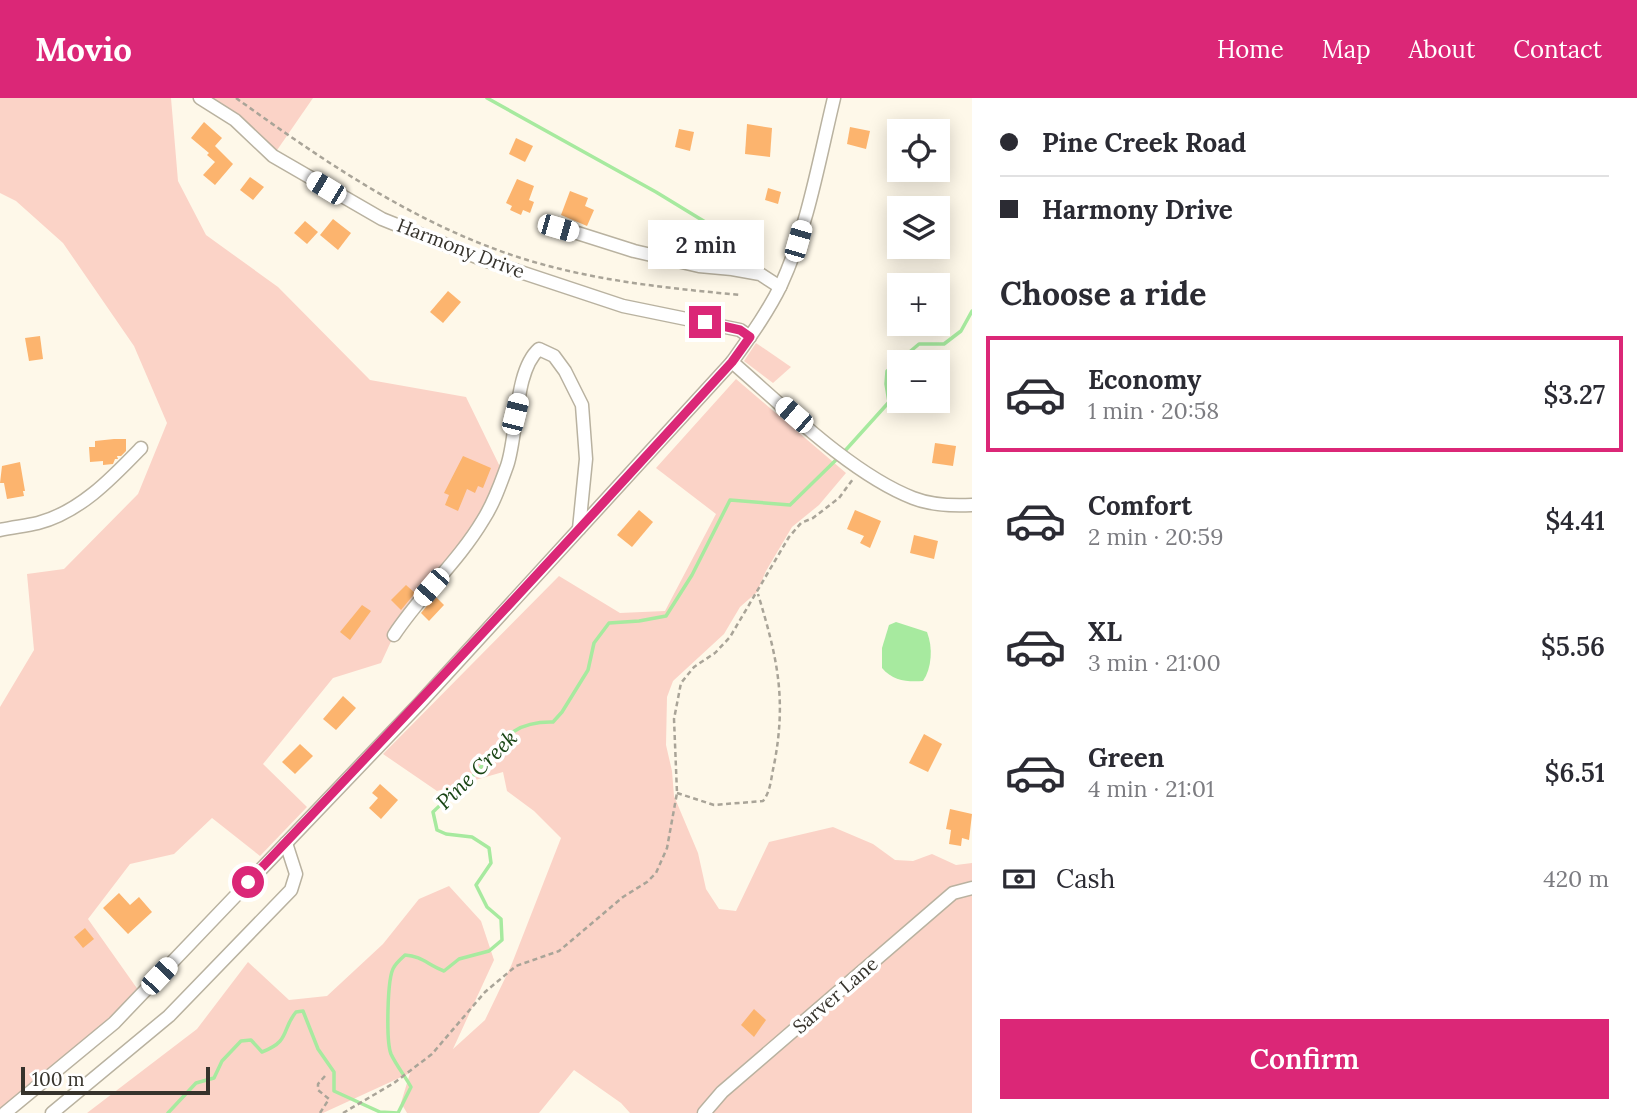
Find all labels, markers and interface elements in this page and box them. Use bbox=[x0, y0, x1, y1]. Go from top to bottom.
text: Movio bbox=[35, 28, 132, 70]
text: Home bbox=[1217, 34, 1284, 65]
text: Map bbox=[1322, 34, 1371, 65]
text: About bbox=[1409, 34, 1475, 65]
text: Contact bbox=[1513, 34, 1602, 65]
map controls bbox=[887, 119, 950, 413]
button: locate bbox=[887, 119, 950, 182]
text: Pine Creek Road bbox=[1042, 126, 1246, 159]
car bbox=[303, 168, 350, 208]
text: Harmony Drive bbox=[1042, 193, 1233, 226]
button: layers bbox=[887, 196, 950, 259]
car bbox=[535, 212, 582, 244]
street label: Harmony Drive bbox=[394, 213, 528, 283]
car bbox=[783, 218, 814, 264]
callout: 2 min bbox=[647, 220, 763, 270]
text: 2 min bbox=[676, 230, 736, 259]
button: + bbox=[887, 273, 950, 336]
text: Choose a ride bbox=[1000, 273, 1207, 314]
route end bbox=[689, 306, 721, 338]
button: − bbox=[887, 350, 950, 413]
icon: car bbox=[1004, 363, 1067, 426]
text: Economy bbox=[1088, 363, 1201, 396]
text: $3.27 bbox=[1544, 378, 1605, 411]
car bbox=[500, 391, 531, 437]
car bbox=[772, 393, 817, 437]
text: 1 min · 20:58 bbox=[1088, 396, 1219, 425]
icon: car bbox=[1004, 489, 1067, 552]
text: Comfort bbox=[1088, 489, 1192, 522]
text: $4.41 bbox=[1546, 504, 1605, 537]
text: 2 min · 20:59 bbox=[1088, 522, 1223, 551]
car bbox=[410, 564, 453, 610]
icon: car bbox=[1004, 615, 1067, 678]
text: XL bbox=[1088, 615, 1122, 648]
text: $5.56 bbox=[1541, 630, 1605, 663]
text: 3 min · 21:00 bbox=[1088, 648, 1221, 677]
water label: Pine Creek bbox=[430, 724, 523, 815]
icon: car bbox=[1004, 741, 1067, 804]
text: Green bbox=[1088, 741, 1164, 774]
text: $6.51 bbox=[1545, 756, 1605, 789]
text: 4 min · 21:01 bbox=[1088, 774, 1214, 803]
icon: cash bbox=[1000, 860, 1038, 898]
text: Cash bbox=[1056, 862, 1115, 895]
text: 420 m bbox=[1543, 864, 1609, 893]
route start bbox=[232, 866, 264, 898]
street label: Sarver Lane bbox=[788, 952, 882, 1038]
car bbox=[137, 953, 182, 999]
button: Confirm bbox=[1000, 1019, 1609, 1099]
scale bar bbox=[21, 1064, 210, 1096]
text: 100 m bbox=[32, 1067, 85, 1091]

